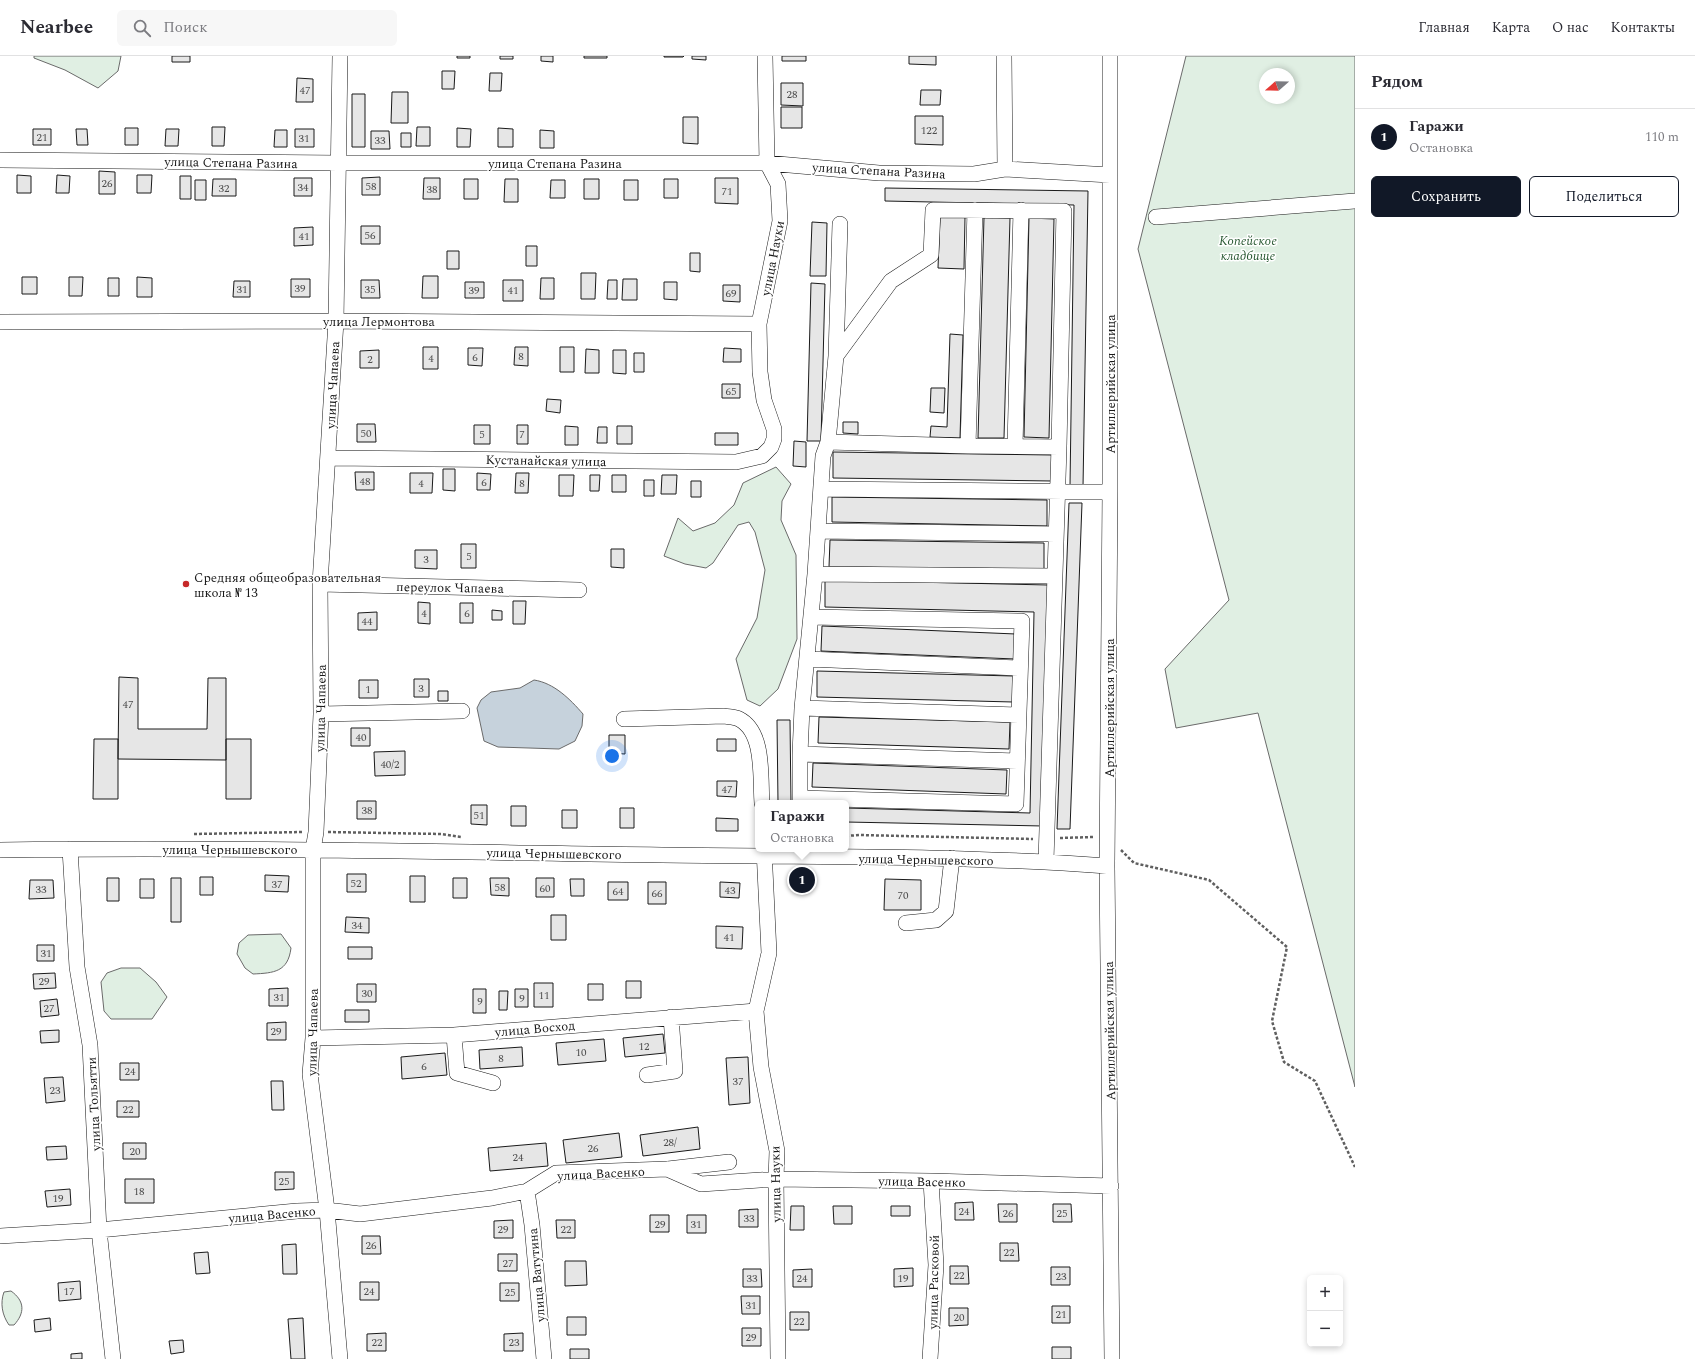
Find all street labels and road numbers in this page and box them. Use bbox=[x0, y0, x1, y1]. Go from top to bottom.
street label: улица Степана Разина bbox=[163, 152, 299, 174]
street label: улица Степана Разина bbox=[487, 154, 622, 174]
street label: улица Степана Разина bbox=[811, 157, 947, 185]
street label: улица Науки bbox=[756, 219, 790, 299]
street label: улица Лермонтова bbox=[322, 312, 436, 332]
street label: Артиллерийская улица bbox=[1101, 314, 1121, 454]
street label: улица Чапаева bbox=[321, 340, 345, 430]
street label: Кустанайская улица bbox=[485, 450, 607, 472]
street label: переулок Чапаева bbox=[396, 577, 505, 599]
street label: Артиллерийская улица bbox=[1100, 638, 1120, 778]
street label: улица Чапаева bbox=[310, 663, 332, 753]
street label: улица Чернышевского bbox=[161, 840, 298, 860]
street label: улица Чернышевского bbox=[485, 843, 622, 865]
street label: улица Чернышевского bbox=[857, 849, 994, 871]
street label: Артиллерийская улица bbox=[1099, 961, 1121, 1101]
street label: улица Чапаева bbox=[302, 987, 324, 1077]
street label: улица Восход bbox=[493, 1016, 576, 1043]
street label: улица Тольятти bbox=[82, 1056, 107, 1153]
street label: улица Науки bbox=[765, 1145, 787, 1223]
street label: улица Васенко bbox=[556, 1162, 645, 1186]
street label: улица Васенко bbox=[877, 1171, 966, 1193]
street label: улица Васенко bbox=[227, 1201, 317, 1229]
street label: улица Ватутина bbox=[523, 1227, 551, 1324]
street label: улица Расковой bbox=[923, 1235, 945, 1330]

